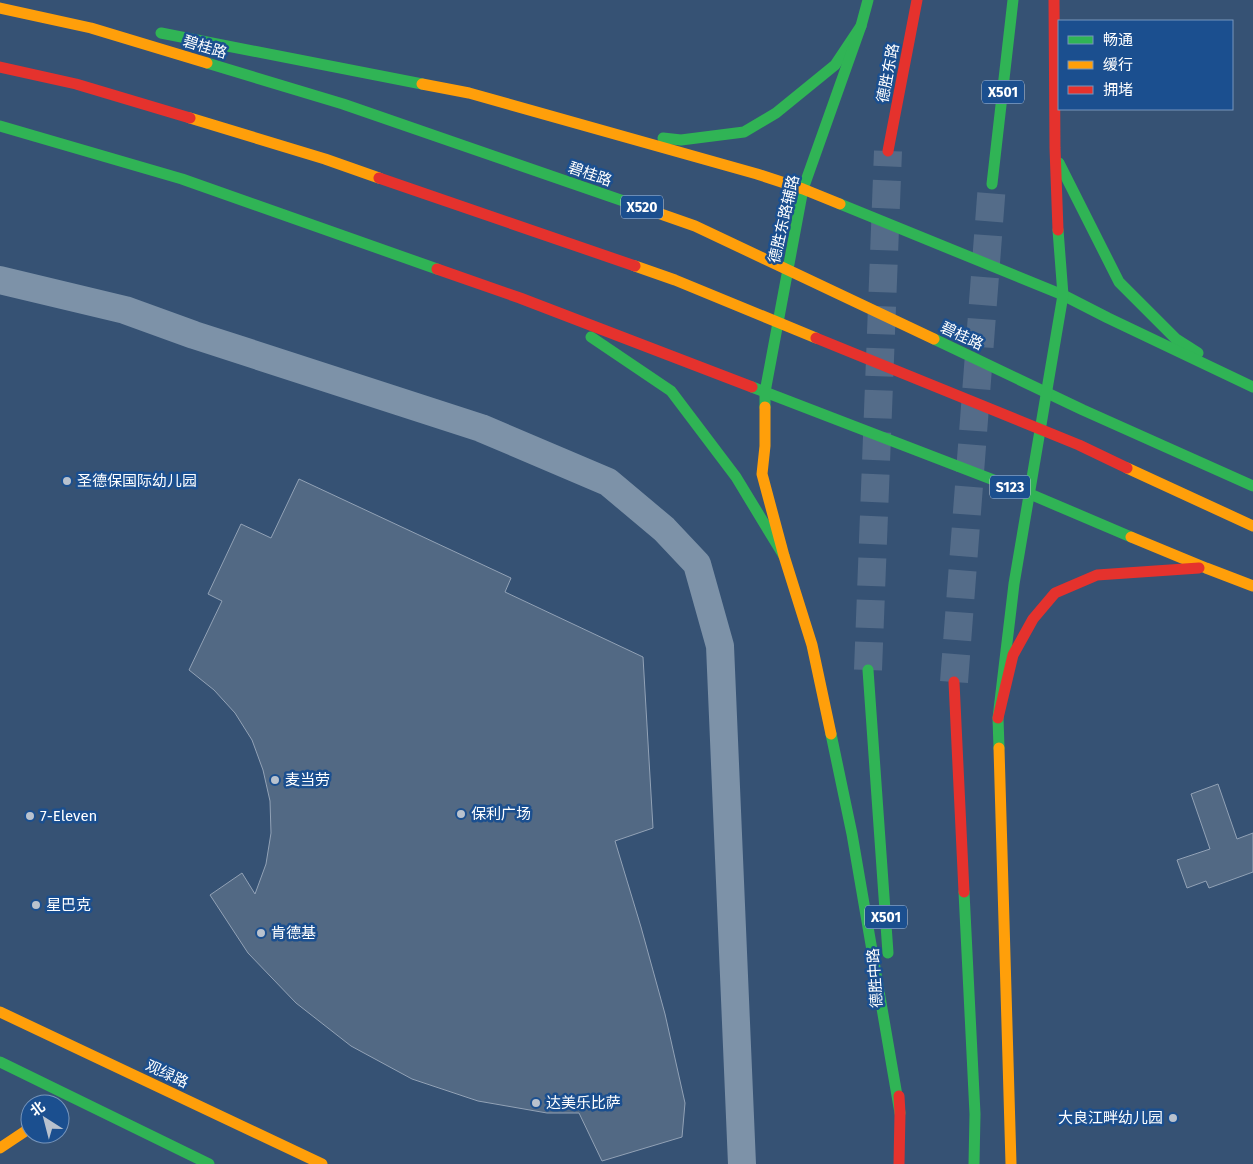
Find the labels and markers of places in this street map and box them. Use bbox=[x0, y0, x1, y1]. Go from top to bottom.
place label: 圣德保国际幼儿园 bbox=[77, 472, 197, 490]
marker: 圣德保国际幼儿园 bbox=[61, 475, 73, 487]
place label: 麦当劳 bbox=[285, 771, 330, 789]
marker: 麦当劳 bbox=[269, 774, 281, 786]
place label: 保利广场 bbox=[471, 805, 531, 823]
place label: 7-Eleven bbox=[40, 807, 97, 825]
marker: 保利广场 bbox=[455, 808, 467, 820]
marker: 7-Eleven bbox=[24, 810, 36, 822]
place label: 星巴克 bbox=[46, 896, 91, 914]
marker: 星巴克 bbox=[30, 899, 42, 911]
place label: 肯德基 bbox=[271, 924, 316, 942]
marker: 肯德基 bbox=[255, 927, 267, 939]
place label: 达美乐比萨 bbox=[546, 1094, 621, 1112]
marker: 达美乐比萨 bbox=[530, 1097, 542, 1109]
place label: 大良江畔幼儿园 bbox=[1058, 1109, 1163, 1127]
marker: 大良江畔幼儿园 bbox=[1167, 1112, 1179, 1124]

